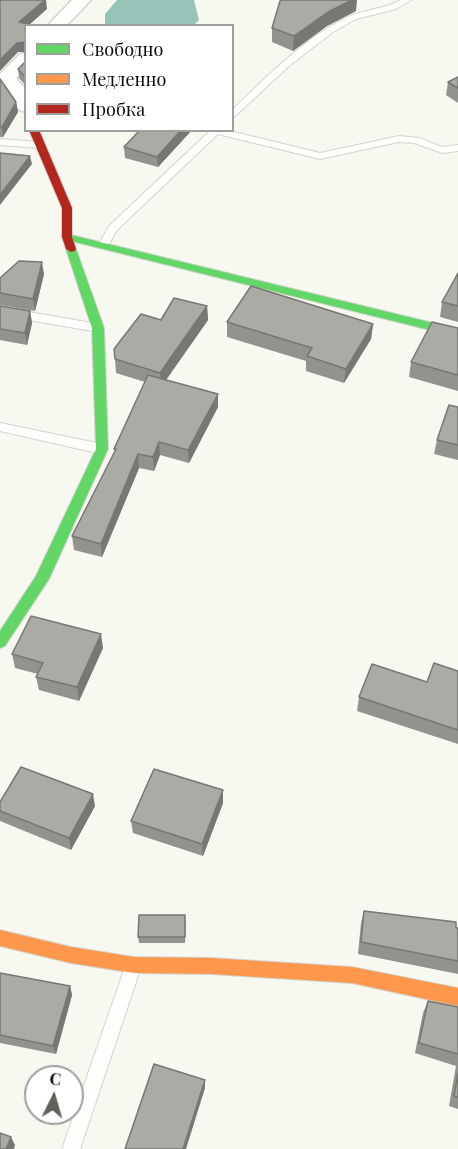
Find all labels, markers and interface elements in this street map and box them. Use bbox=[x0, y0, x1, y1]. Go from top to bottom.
legend bbox=[24, 24, 234, 132]
text: Свободно bbox=[82, 37, 163, 61]
text: Медленно bbox=[82, 67, 166, 91]
text: Пробка bbox=[82, 97, 145, 121]
north arrow bbox=[24, 1065, 84, 1125]
text: С bbox=[49, 1068, 62, 1090]

